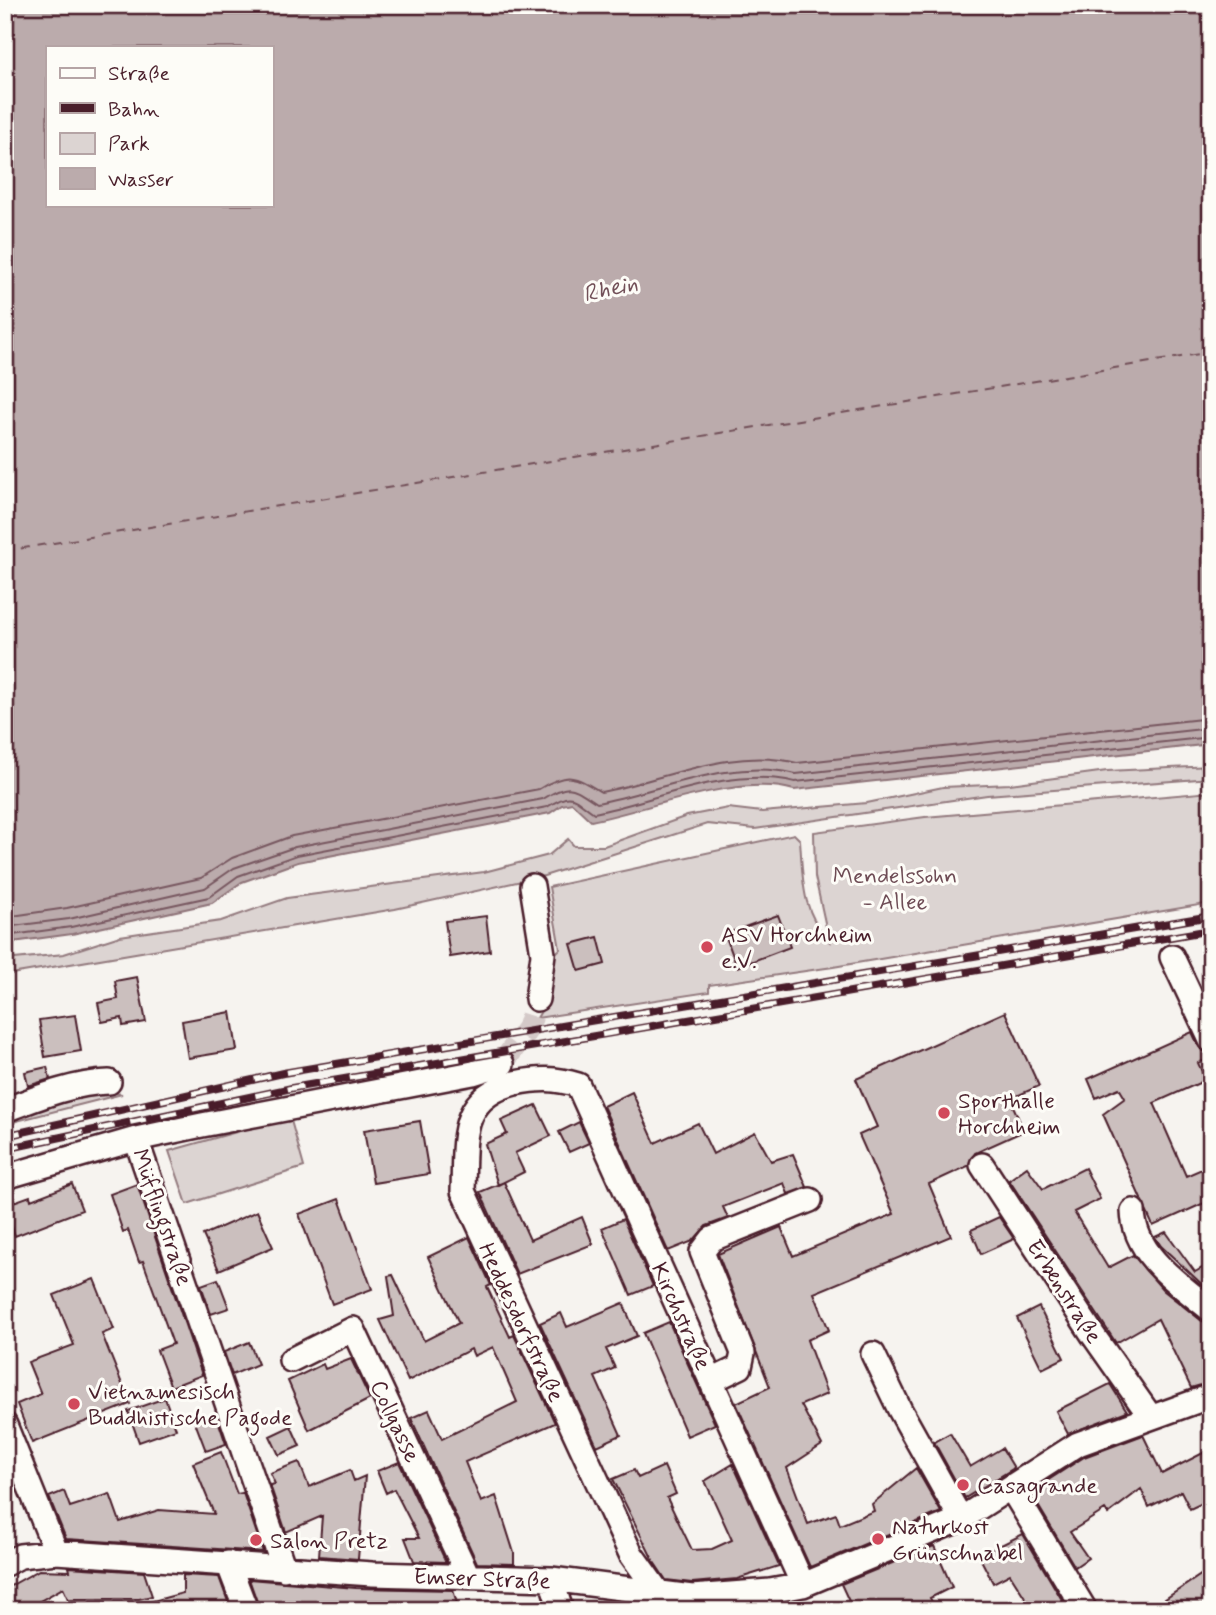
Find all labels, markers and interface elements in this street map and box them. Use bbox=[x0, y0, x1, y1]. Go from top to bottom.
legend bbox=[46, 46, 273, 206]
text: Straße bbox=[108, 60, 170, 88]
text: Bahn bbox=[108, 96, 160, 124]
text: Park bbox=[108, 130, 150, 158]
text: Wasser bbox=[108, 166, 174, 194]
water label: Rhein bbox=[580, 268, 641, 311]
park label: Mendelssohn - Allee bbox=[833, 862, 957, 918]
place label: ASV Horchheim e.V. bbox=[721, 921, 872, 977]
marker: ASV Horchheim e.V. bbox=[699, 939, 715, 955]
place label: Sporthalle Horchheim bbox=[958, 1087, 1061, 1143]
marker: Sporthalle Horchheim bbox=[936, 1105, 952, 1121]
street label: Müfflingstraße bbox=[122, 1145, 199, 1291]
street label: Erbenstraße bbox=[1019, 1234, 1108, 1350]
street label: Heddesdorfstraße bbox=[470, 1238, 570, 1407]
street label: Kirchstraße bbox=[643, 1258, 717, 1375]
street label: Collgasse bbox=[362, 1376, 426, 1468]
place label: Vietnamesisch Buddhistische Pagode bbox=[88, 1378, 292, 1436]
marker: Vietnamesisch Buddhistische Pagode bbox=[66, 1396, 82, 1412]
place label: Casagrande bbox=[977, 1472, 1098, 1504]
marker: Casagrande bbox=[955, 1477, 971, 1493]
place label: Naturkost Grünschnabel bbox=[892, 1513, 1023, 1569]
place label: Salon Pretz bbox=[270, 1527, 388, 1557]
marker: Naturkost Grünschnabel bbox=[870, 1531, 886, 1547]
marker: Salon Pretz bbox=[248, 1532, 264, 1548]
street label: Emser Straße bbox=[413, 1563, 551, 1597]

